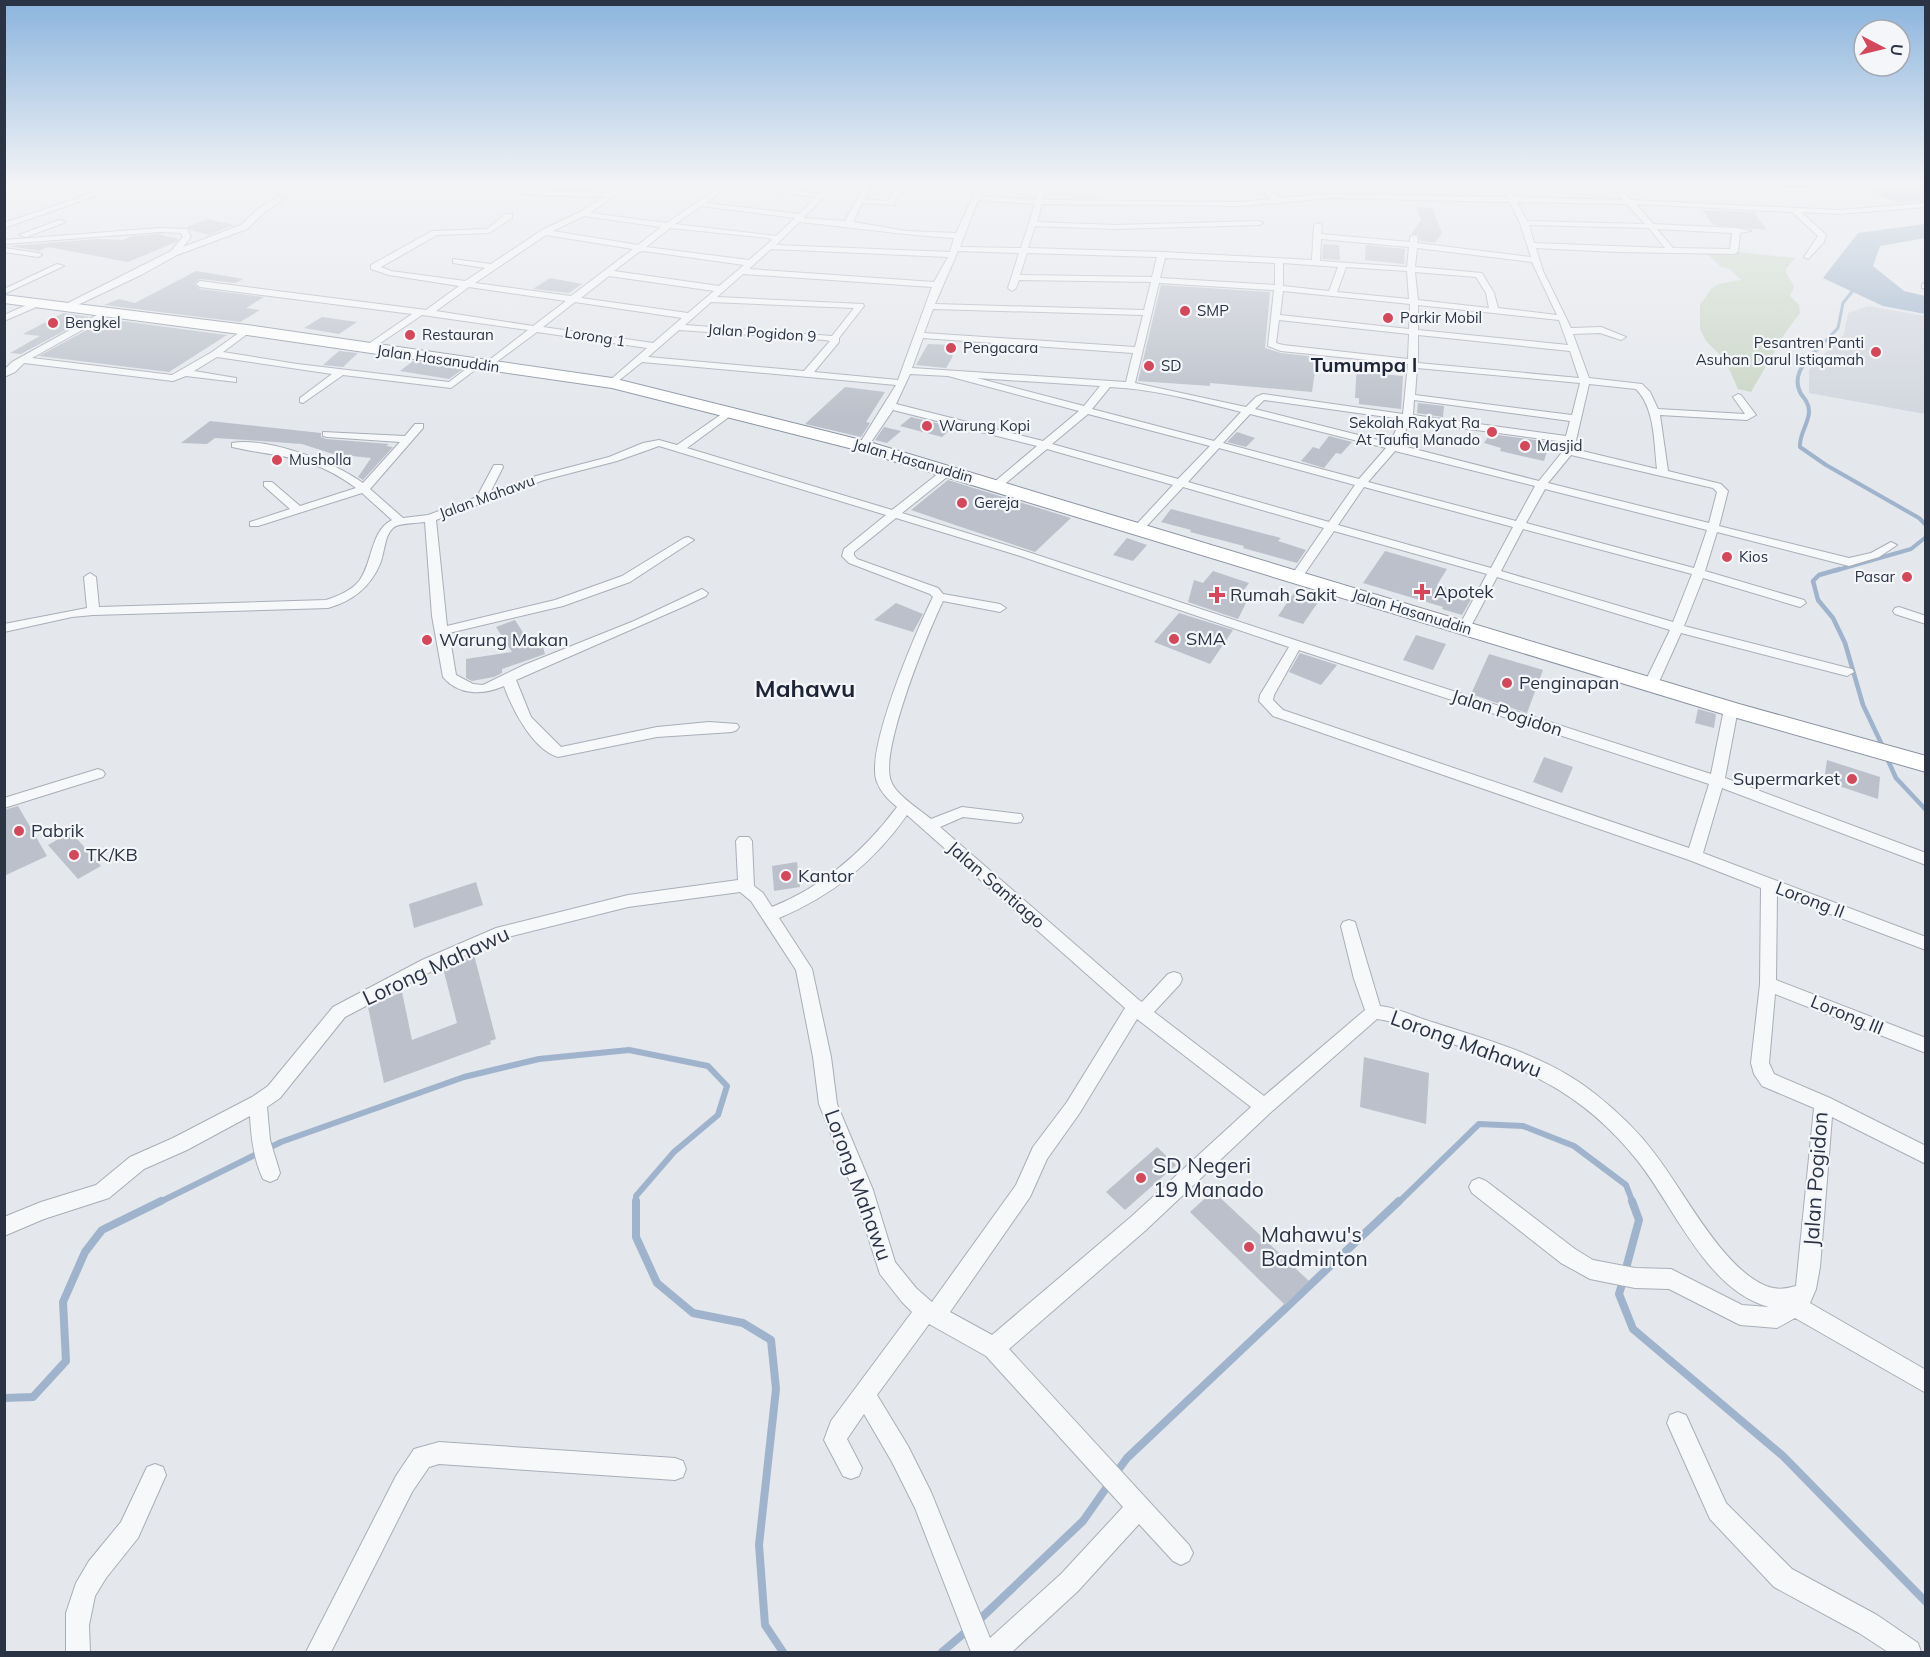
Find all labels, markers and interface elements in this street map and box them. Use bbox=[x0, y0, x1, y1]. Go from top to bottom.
north arrow bbox=[1852, 18, 1912, 78]
text: U bbox=[1886, 43, 1908, 57]
place label: SMP bbox=[1197, 301, 1229, 320]
marker: SMP bbox=[1178, 304, 1192, 318]
place label: Parkir Mobil bbox=[1400, 308, 1482, 327]
marker: Parkir Mobil bbox=[1381, 311, 1395, 325]
place label: Bengkel bbox=[65, 313, 120, 332]
marker: Bengkel bbox=[46, 316, 60, 330]
street label: Jalan Pogidon 9 bbox=[707, 319, 817, 346]
street label: Lorong 1 bbox=[563, 322, 627, 351]
place label: Restauran bbox=[422, 325, 494, 344]
marker: Restauran bbox=[403, 328, 417, 342]
place label: Pesantren Panti Asuhan Darul Istiqamah bbox=[1696, 333, 1864, 369]
place label: Pengacara bbox=[963, 338, 1038, 357]
street label: Jalan Hasanuddin bbox=[375, 340, 501, 377]
marker: Pengacara bbox=[944, 341, 958, 355]
marker: Pesantren Panti Asuhan Darul Istiqamah bbox=[1869, 345, 1883, 359]
district label: Tumumpa I bbox=[1311, 352, 1417, 377]
place label: SD bbox=[1161, 356, 1182, 375]
marker: SD bbox=[1142, 359, 1156, 373]
place label: Sekolah Rakyat Ra At Taufiq Manado bbox=[1349, 413, 1480, 449]
place label: Warung Kopi bbox=[939, 416, 1030, 435]
marker: Warung Kopi bbox=[920, 419, 934, 433]
marker: Sekolah Rakyat Ra At Taufiq Manado bbox=[1485, 425, 1499, 439]
street label: Jalan Hasanuddin bbox=[851, 434, 975, 487]
place label: Masjid bbox=[1537, 436, 1582, 455]
marker: Masjid bbox=[1518, 439, 1532, 453]
place label: Musholla bbox=[289, 450, 351, 469]
marker: Musholla bbox=[270, 453, 284, 467]
street label: Jalan Mahawu bbox=[436, 470, 537, 523]
place label: Gereja bbox=[974, 493, 1019, 512]
marker: Gereja bbox=[955, 496, 969, 510]
place label: Kios bbox=[1739, 547, 1768, 566]
marker: Kios bbox=[1720, 550, 1734, 564]
place label: Pasar bbox=[1855, 567, 1896, 586]
marker: Pasar bbox=[1900, 570, 1914, 584]
place label: Apotek bbox=[1434, 580, 1494, 603]
place label: Rumah Sakit bbox=[1230, 583, 1337, 606]
street label: Jalan Hasanuddin bbox=[1350, 584, 1474, 639]
marker: Apotek bbox=[1415, 585, 1429, 599]
marker: Rumah Sakit bbox=[1208, 586, 1226, 604]
place label: SMA bbox=[1186, 627, 1226, 650]
place label: Warung Makan bbox=[439, 628, 569, 651]
marker: SMA bbox=[1167, 632, 1181, 646]
marker: Warung Makan bbox=[420, 633, 434, 647]
place label: Penginapan bbox=[1519, 671, 1619, 694]
district label: Mahawu bbox=[755, 673, 855, 703]
marker: Penginapan bbox=[1500, 676, 1514, 690]
street label: Jalan Pogidon bbox=[1449, 684, 1566, 741]
place label: Supermarket bbox=[1733, 767, 1840, 790]
marker: Supermarket bbox=[1845, 772, 1859, 786]
place label: Pabrik bbox=[31, 819, 85, 842]
marker: Pabrik bbox=[12, 824, 26, 838]
street label: Jalan Santiago bbox=[943, 836, 1050, 933]
place label: TK/KB bbox=[86, 843, 138, 866]
marker: TK/KB bbox=[67, 848, 81, 862]
place label: Kantor bbox=[798, 864, 854, 887]
marker: Kantor bbox=[779, 869, 793, 883]
street label: Lorong II bbox=[1772, 876, 1848, 923]
street label: Lorong Mahawu bbox=[358, 920, 513, 1010]
street label: Lorong III bbox=[1807, 989, 1887, 1040]
street label: Lorong Mahawu bbox=[1387, 1004, 1546, 1082]
street label: Lorong Mahawu bbox=[820, 1105, 898, 1264]
street label: Jalan Pogidon bbox=[1797, 1111, 1833, 1247]
place label: SD Negeri 19 Manado bbox=[1153, 1152, 1264, 1202]
marker: SD Negeri 19 Manado bbox=[1134, 1171, 1148, 1185]
place label: Mahawu's Badminton bbox=[1261, 1221, 1368, 1271]
marker: Mahawu's Badminton bbox=[1242, 1240, 1256, 1254]

